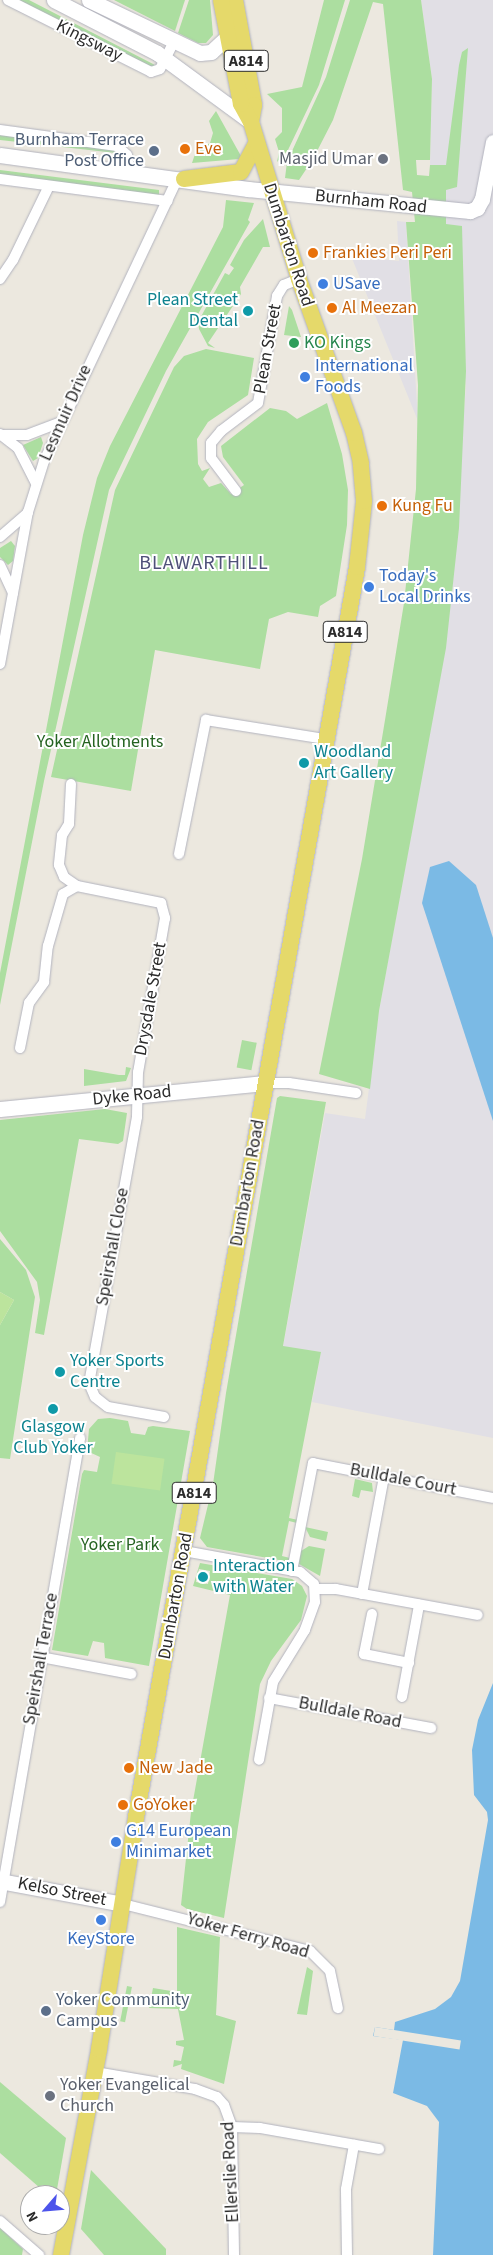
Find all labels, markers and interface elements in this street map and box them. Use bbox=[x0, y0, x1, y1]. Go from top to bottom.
street label: Kingsway bbox=[52, 15, 126, 67]
road number: A814 bbox=[224, 48, 268, 74]
place label: Burnham Terrace Post Office bbox=[15, 130, 144, 172]
place label: Eve bbox=[195, 138, 222, 160]
marker: Eve bbox=[179, 143, 191, 155]
marker: Burnham Terrace Post Office bbox=[148, 145, 160, 157]
place label: Masjid Umar bbox=[279, 148, 373, 170]
marker: Masjid Umar bbox=[377, 153, 389, 165]
street label: Dumbarton Road bbox=[258, 181, 318, 309]
street label: Burnham Road bbox=[314, 185, 428, 219]
place label: Frankies Peri Peri bbox=[323, 242, 452, 264]
marker: Frankies Peri Peri bbox=[307, 247, 319, 259]
place label: USave bbox=[333, 273, 380, 295]
marker: USave bbox=[317, 278, 329, 290]
place label: Plean Street Dental bbox=[147, 290, 238, 332]
place label: Al Meezan bbox=[342, 297, 417, 319]
street label: Plean Street bbox=[249, 302, 287, 396]
marker: Al Meezan bbox=[326, 302, 338, 314]
marker: Plean Street Dental bbox=[242, 305, 254, 317]
place label: KO Kings bbox=[304, 332, 371, 354]
marker: KO Kings bbox=[288, 337, 300, 349]
place label: International Foods bbox=[315, 356, 413, 398]
street label: Lesmuir Drive bbox=[35, 362, 97, 464]
marker: International Foods bbox=[299, 371, 311, 383]
place label: Kung Fu bbox=[392, 495, 453, 517]
marker: Kung Fu bbox=[376, 500, 388, 512]
district label: BLAWARTHILL bbox=[138, 551, 270, 575]
place label: Today's Local Drinks bbox=[379, 566, 471, 608]
marker: Today's Local Drinks bbox=[363, 581, 375, 593]
road number: A814 bbox=[322, 618, 368, 646]
park label: Yoker Allotments bbox=[37, 731, 163, 753]
place label: Woodland Art Gallery bbox=[314, 742, 393, 784]
marker: Woodland Art Gallery bbox=[298, 757, 310, 769]
street label: Drysdale Street bbox=[130, 941, 172, 1057]
street label: Dyke Road bbox=[91, 1081, 173, 1111]
street label: Dumbarton Road bbox=[226, 1118, 270, 1248]
street label: Speirshall Close bbox=[92, 1186, 134, 1308]
place label: Yoker Sports Centre bbox=[70, 1351, 164, 1394]
marker: Yoker Sports Centre bbox=[54, 1366, 66, 1378]
marker: Glasgow Club Yoker bbox=[47, 1403, 59, 1415]
place label: Glasgow Club Yoker bbox=[13, 1417, 93, 1460]
street label: Bulldale Court bbox=[348, 1459, 458, 1501]
road number: A814 bbox=[172, 1480, 216, 1506]
street label: Dumbarton Road bbox=[154, 1531, 198, 1661]
park label: Yoker Park bbox=[81, 1534, 159, 1556]
place label: Interaction with Water bbox=[213, 1556, 295, 1598]
marker: Interaction with Water bbox=[197, 1571, 209, 1583]
street label: Speirshall Terrace bbox=[19, 1591, 63, 1727]
street label: Bulldale Road bbox=[297, 1692, 403, 1734]
place label: New Jade bbox=[139, 1757, 213, 1779]
marker: New Jade bbox=[123, 1762, 135, 1774]
place label: GoYoker bbox=[133, 1794, 194, 1816]
marker: GoYoker bbox=[117, 1799, 129, 1811]
place label: G14 European Minimarket bbox=[126, 1821, 231, 1864]
marker: G14 European Minimarket bbox=[110, 1836, 122, 1848]
street label: Kelso Street bbox=[16, 1873, 108, 1911]
street label: Yoker Ferry Road bbox=[184, 1908, 312, 1964]
marker: KeyStore bbox=[95, 1914, 107, 1926]
place label: KeyStore bbox=[67, 1928, 135, 1950]
place label: Yoker Community Campus bbox=[56, 1990, 189, 2032]
marker: Yoker Community Campus bbox=[40, 2005, 52, 2017]
place label: Yoker Evangelical Church bbox=[60, 2075, 190, 2118]
marker: Yoker Evangelical Church bbox=[44, 2090, 56, 2102]
street label: Ellerslie Road bbox=[218, 2121, 244, 2223]
north arrow bbox=[20, 2185, 70, 2235]
text: N bbox=[22, 2208, 44, 2225]

